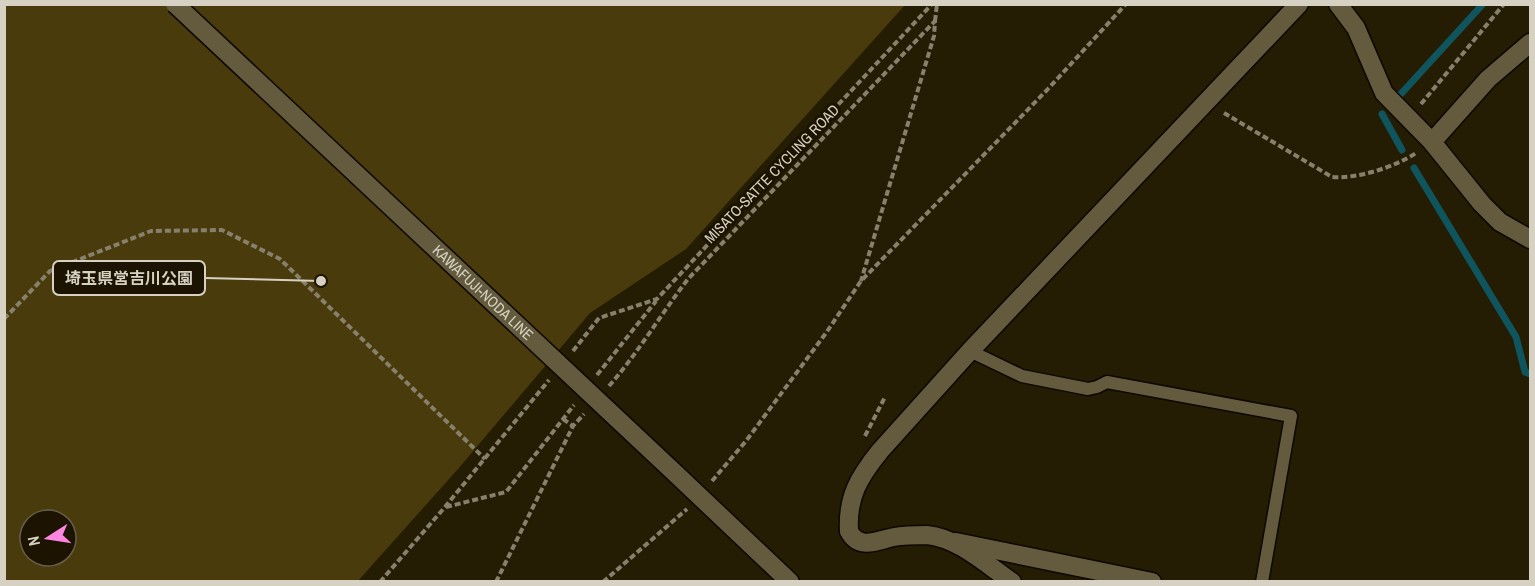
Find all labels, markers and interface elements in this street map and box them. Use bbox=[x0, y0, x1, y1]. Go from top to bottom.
street label: MISATO-SATTE CYCLING ROAD bbox=[700, 99, 844, 248]
street label: KAWAFUJI-NODA LINE bbox=[428, 240, 538, 345]
callout: 埼玉県営吉川公園 bbox=[53, 261, 205, 295]
text: 埼玉県営吉川公園 bbox=[65, 267, 193, 289]
north arrow bbox=[18, 508, 78, 568]
text: N bbox=[22, 534, 45, 548]

